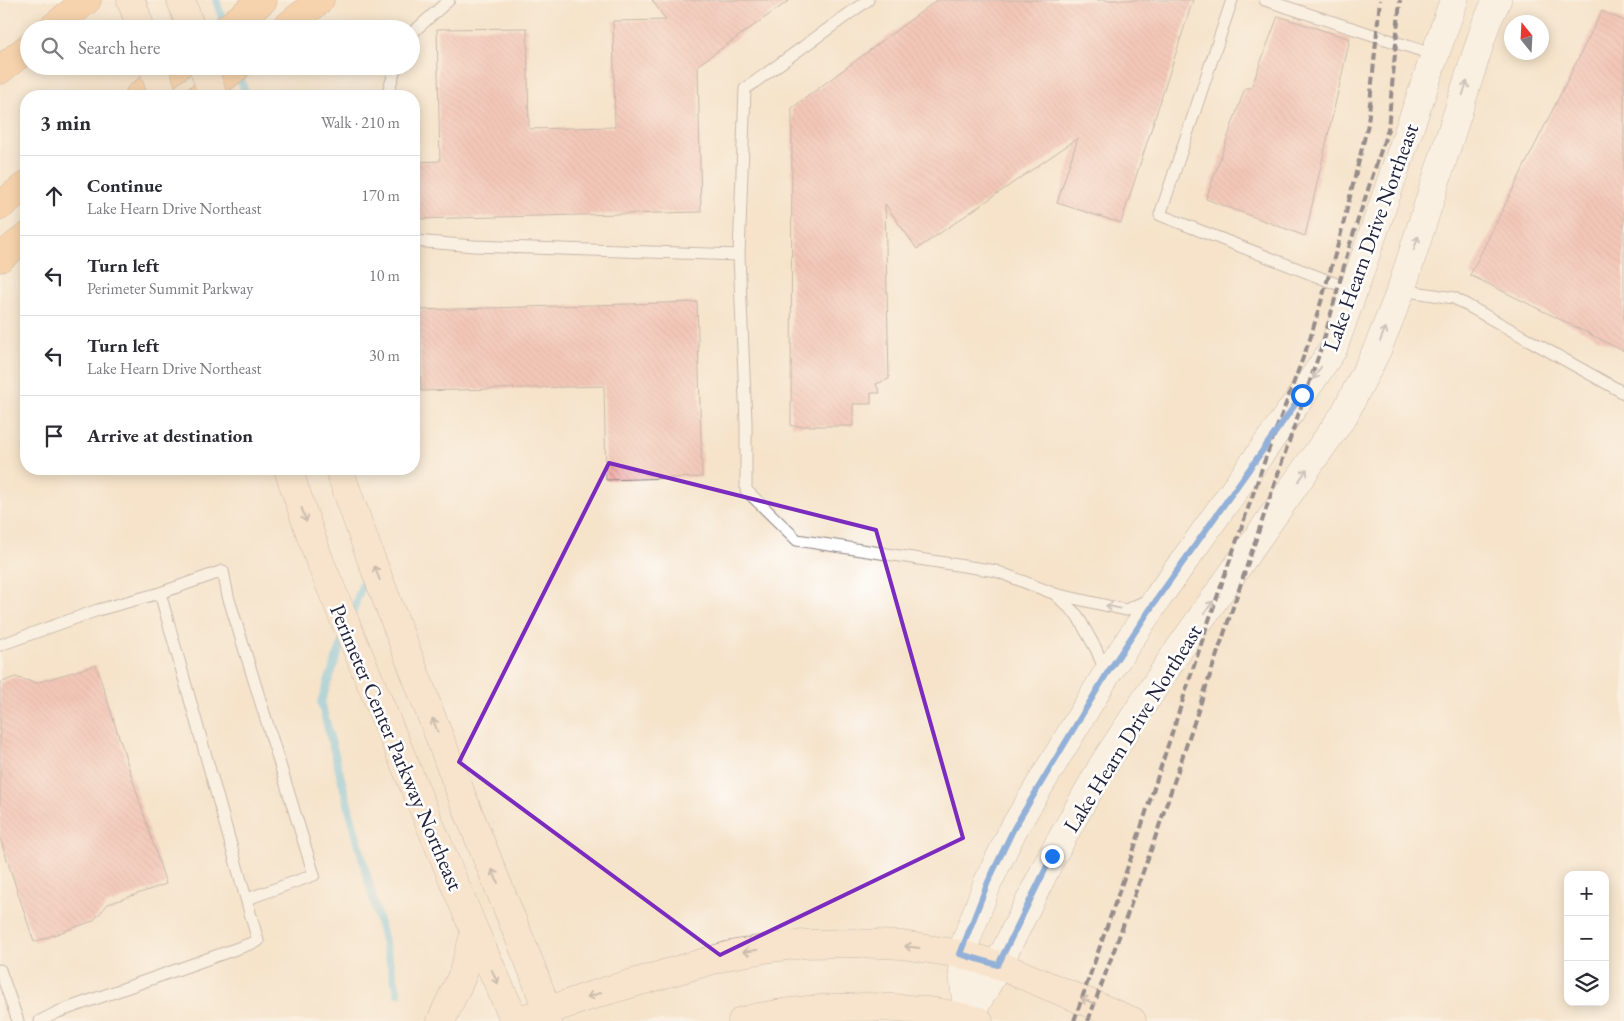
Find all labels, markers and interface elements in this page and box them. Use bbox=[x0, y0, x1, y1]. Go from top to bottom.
north arrow bbox=[1504, 15, 1549, 60]
search box bbox=[20, 20, 420, 75]
icon: search bbox=[38, 34, 66, 62]
text: Search here bbox=[78, 35, 160, 60]
one-way arrow bbox=[1461, 81, 1471, 97]
text: 3 min bbox=[40, 109, 91, 136]
text: Walk · 210 m bbox=[321, 112, 400, 133]
street label: Lake Hearn Drive Northeast bbox=[1316, 119, 1425, 355]
text: Continue bbox=[87, 173, 162, 198]
icon: ahead bbox=[40, 182, 68, 210]
text: 170 m bbox=[361, 185, 400, 206]
text: Lake Hearn Drive Northeast bbox=[87, 198, 262, 219]
one-way arrow bbox=[1412, 236, 1421, 251]
text: Turn left bbox=[87, 253, 159, 278]
icon: left bbox=[40, 262, 68, 290]
text: 10 m bbox=[369, 265, 400, 286]
text: Perimeter Summit Parkway bbox=[87, 278, 253, 299]
one-way arrow bbox=[1379, 327, 1389, 342]
text: Turn left bbox=[87, 333, 159, 358]
icon: left bbox=[40, 342, 68, 370]
text: 30 m bbox=[369, 345, 400, 366]
text: Lake Hearn Drive Northeast bbox=[87, 358, 262, 379]
one-way arrow bbox=[1312, 366, 1322, 380]
route start bbox=[1291, 384, 1314, 407]
icon: arrive bbox=[40, 422, 68, 450]
text: Arrive at destination bbox=[87, 423, 253, 448]
one-way arrow bbox=[1298, 468, 1308, 482]
one-way arrow bbox=[300, 507, 309, 522]
one-way arrow bbox=[372, 566, 381, 581]
street label: Perimeter Center Parkway Northeast bbox=[323, 600, 470, 895]
one-way arrow bbox=[1204, 601, 1214, 615]
one-way arrow bbox=[1105, 602, 1121, 611]
street label: Lake Hearn Drive Northeast bbox=[1056, 619, 1208, 838]
one-way arrow bbox=[429, 718, 439, 733]
route end bbox=[1041, 845, 1064, 868]
one-way arrow bbox=[489, 869, 499, 884]
map controls bbox=[1564, 871, 1609, 1006]
button: + bbox=[1564, 871, 1609, 916]
button: − bbox=[1564, 916, 1609, 961]
one-way arrow bbox=[905, 942, 921, 952]
one-way arrow bbox=[743, 947, 759, 957]
button: layers bbox=[1564, 961, 1609, 1006]
one-way arrow bbox=[491, 969, 500, 984]
one-way arrow bbox=[587, 991, 602, 1000]
one-way arrow bbox=[1081, 996, 1096, 1006]

